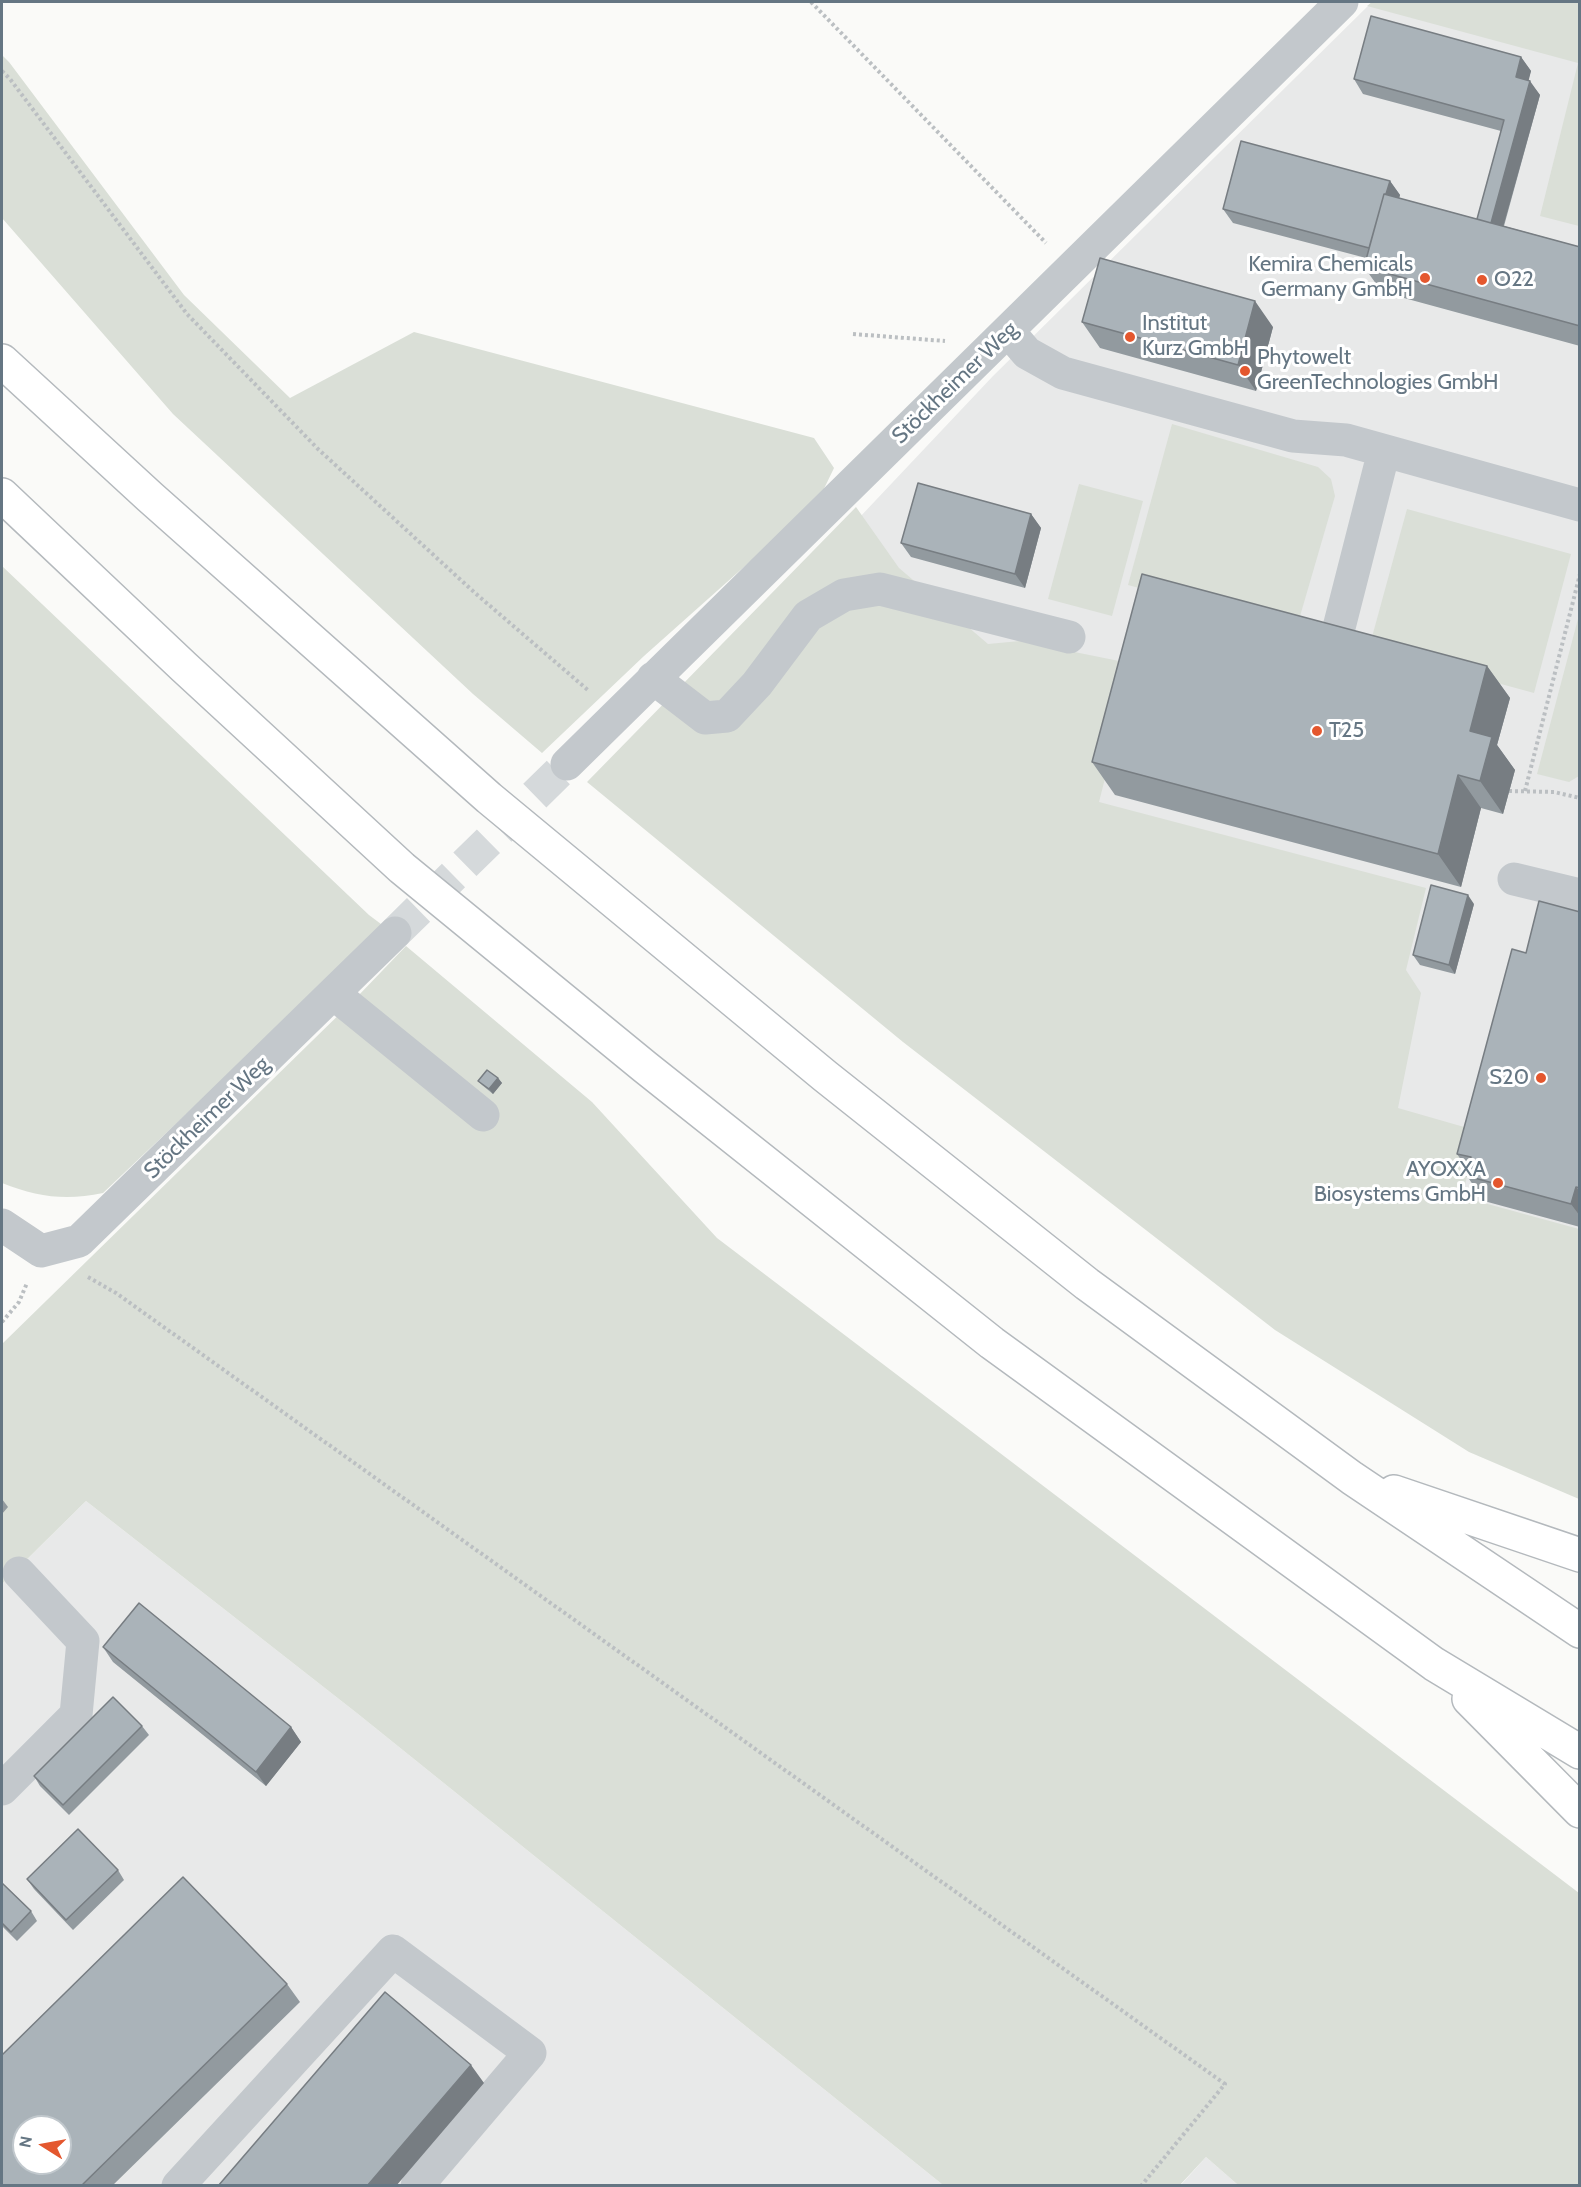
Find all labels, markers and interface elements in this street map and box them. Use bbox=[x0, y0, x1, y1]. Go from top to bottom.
place label: Kemira Chemicals Germany GmbH bbox=[1248, 252, 1413, 304]
place label: O22 bbox=[1494, 267, 1534, 293]
marker: Kemira Chemicals Germany GmbH bbox=[1418, 271, 1432, 285]
marker: O22 bbox=[1475, 273, 1489, 287]
place label: Institut Kurz GmbH bbox=[1142, 311, 1249, 362]
street label: Stöckheimer Weg bbox=[887, 316, 1023, 450]
marker: Institut Kurz GmbH bbox=[1123, 330, 1137, 344]
place label: Phytowelt GreenTechnologies GmbH bbox=[1257, 345, 1498, 396]
marker: Phytowelt GreenTechnologies GmbH bbox=[1238, 364, 1252, 378]
place label: T25 bbox=[1329, 718, 1364, 744]
marker: T25 bbox=[1310, 724, 1324, 738]
street label: Stöckheimer Weg bbox=[139, 1051, 275, 1185]
place label: S20 bbox=[1489, 1065, 1529, 1091]
marker: S20 bbox=[1534, 1071, 1548, 1085]
place label: AYOXXA Biosystems GmbH bbox=[1314, 1157, 1486, 1208]
marker: AYOXXA Biosystems GmbH bbox=[1491, 1176, 1505, 1190]
north arrow bbox=[12, 2115, 72, 2175]
text: N bbox=[15, 2134, 36, 2149]

